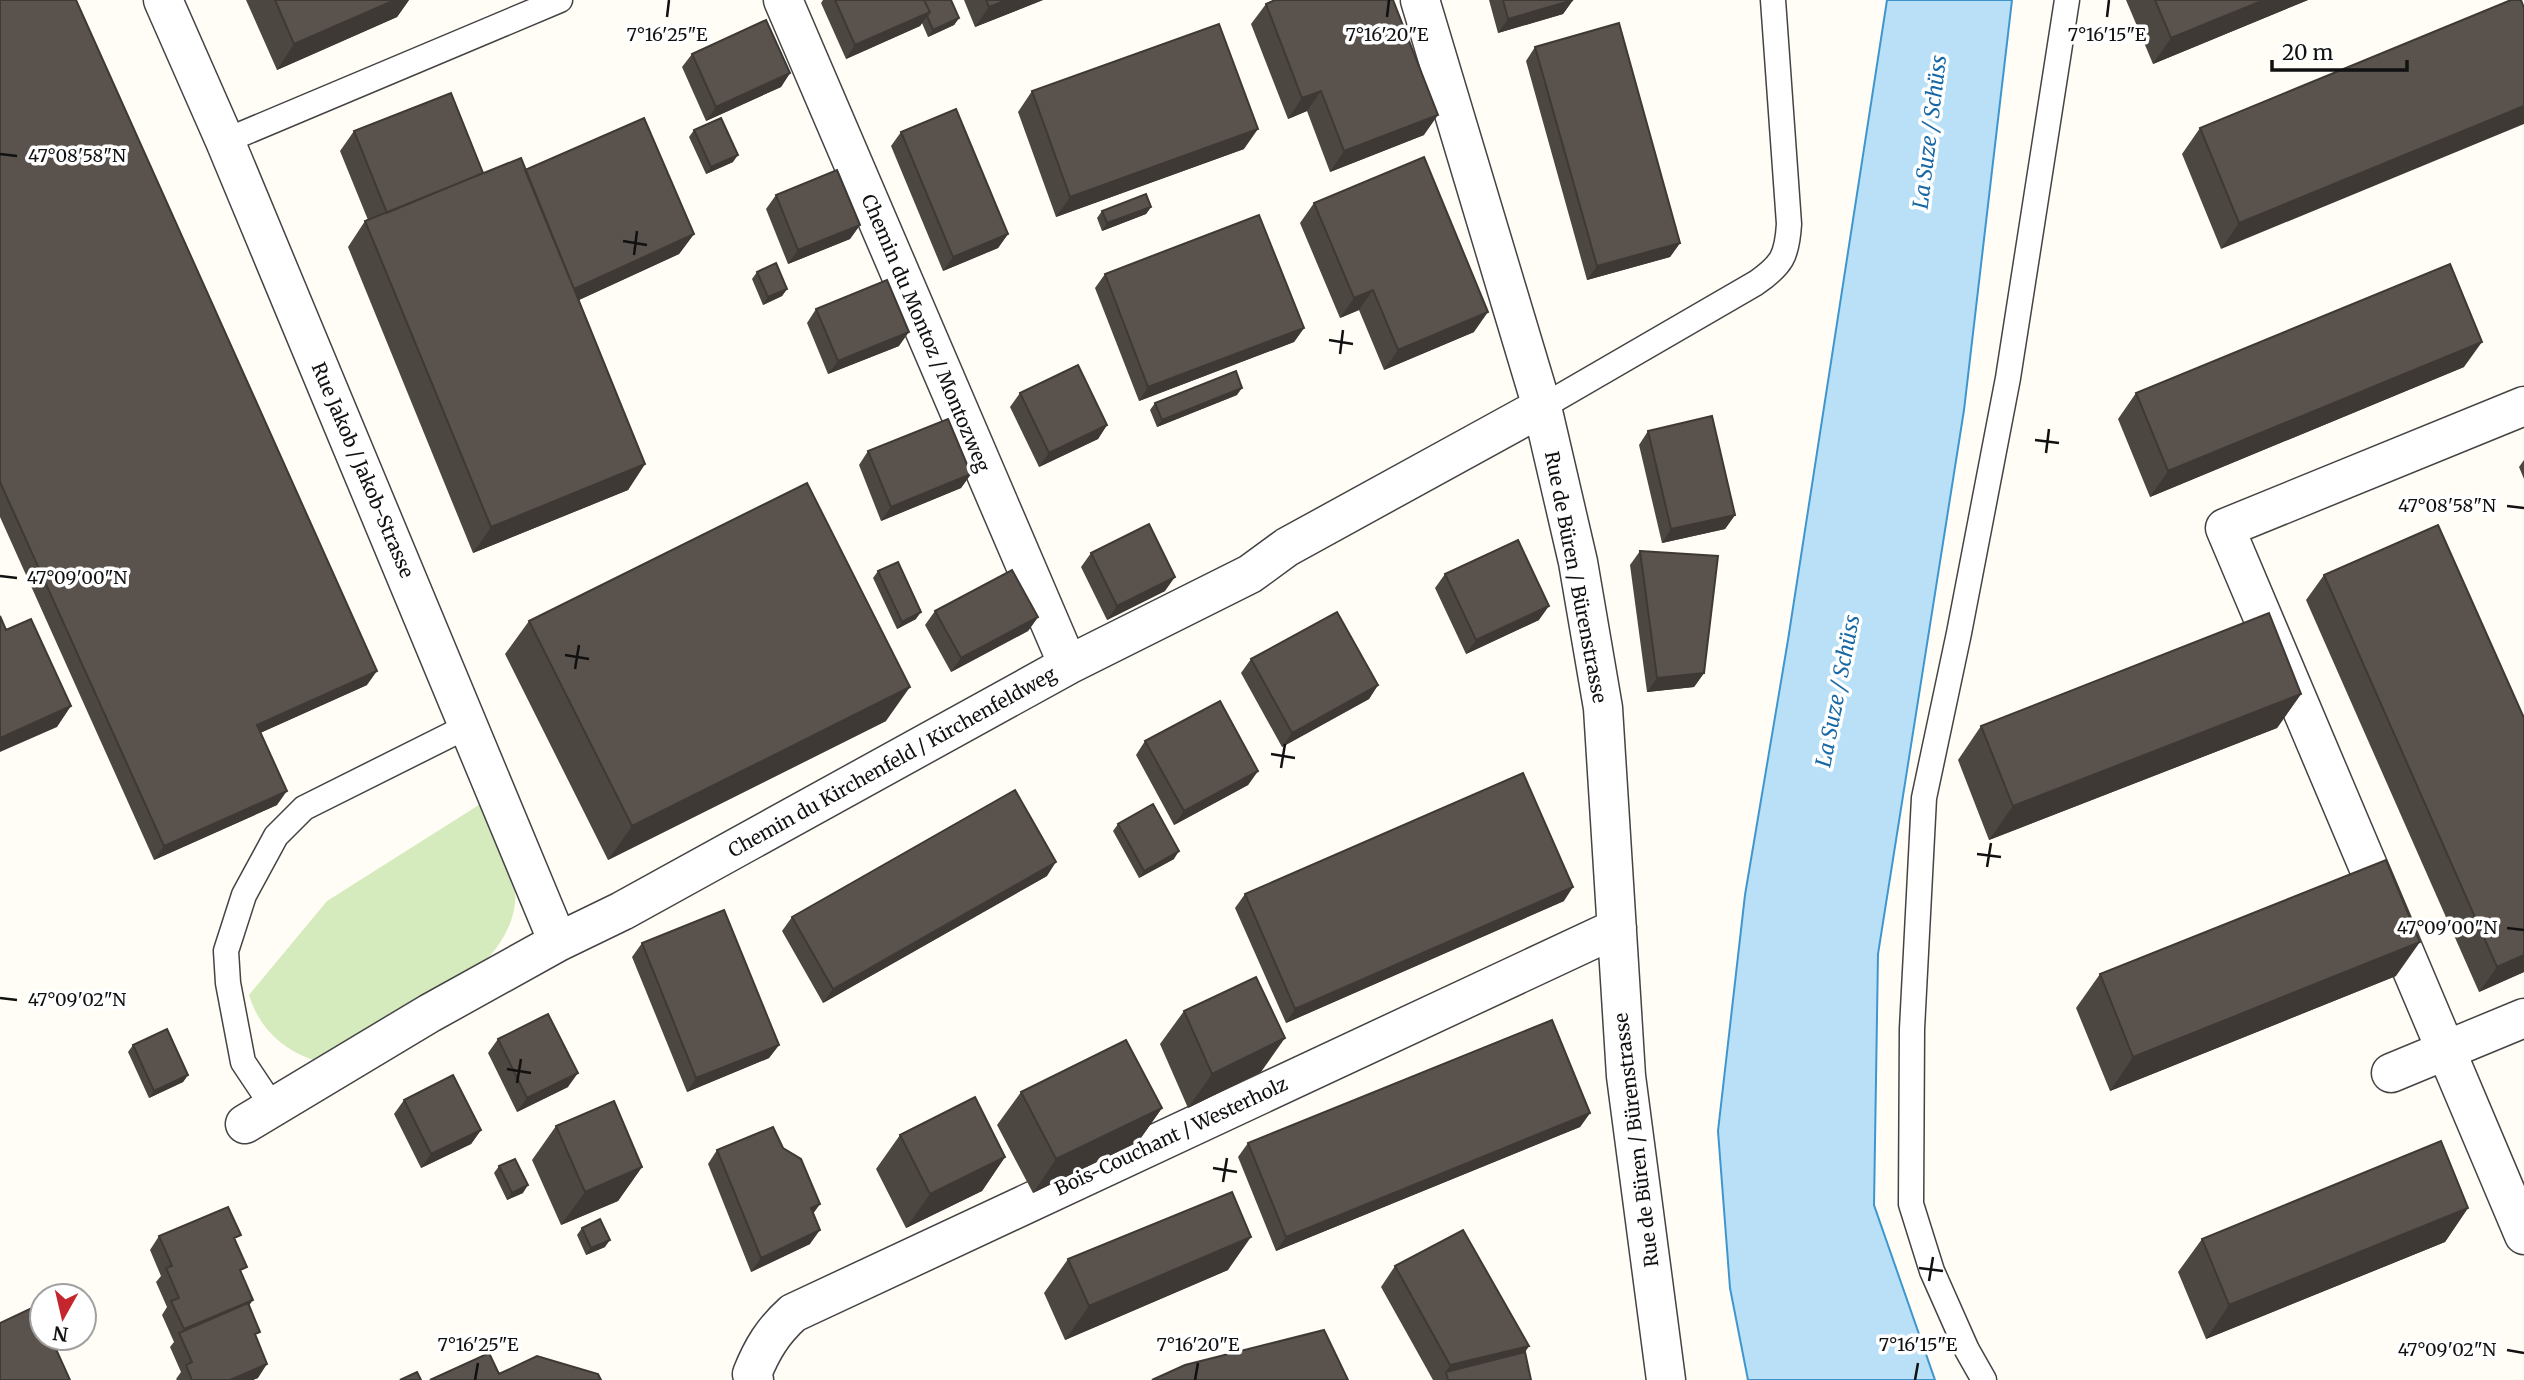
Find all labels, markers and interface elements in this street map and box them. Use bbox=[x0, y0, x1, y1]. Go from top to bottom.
text: 7°16'25"E bbox=[627, 23, 708, 46]
text: 7°16'20"E bbox=[1346, 23, 1429, 46]
text: 7°16'15"E bbox=[2068, 23, 2147, 46]
scale bar bbox=[2272, 28, 2407, 72]
text: 20 m bbox=[2282, 39, 2334, 66]
water label: La Suze / Schüss bbox=[1907, 53, 1952, 210]
text: 47°08'58"N bbox=[28, 144, 126, 167]
street label: Chemin du Montoz / Montozweg bbox=[856, 191, 996, 476]
street label: Rue Jakob / Jakob-Strasse bbox=[307, 359, 419, 581]
street label: Rue de Büren / Bürenstrasse bbox=[1540, 449, 1612, 705]
text: 47°08'58"N bbox=[2398, 494, 2496, 517]
text: 47°09'00"N bbox=[27, 566, 127, 589]
water label: La Suze / Schüss bbox=[1809, 612, 1866, 769]
street label: Chemin du Kirchenfeld / Kirchenfeldweg bbox=[724, 661, 1061, 862]
text: 47°09'00"N bbox=[2397, 916, 2497, 939]
text: 47°09'02"N bbox=[28, 988, 126, 1011]
street label: Rue de Büren / Bürenstrasse bbox=[1608, 1011, 1664, 1268]
street label: Bois-Couchant / Westerholz bbox=[1051, 1071, 1291, 1201]
north arrow bbox=[28, 1282, 98, 1352]
text: N bbox=[52, 1321, 70, 1347]
text: 7°16'25"E bbox=[438, 1333, 519, 1356]
text: 7°16'20"E bbox=[1157, 1333, 1240, 1356]
text: 7°16'15"E bbox=[1879, 1333, 1958, 1356]
text: 47°09'02"N bbox=[2398, 1338, 2496, 1361]

